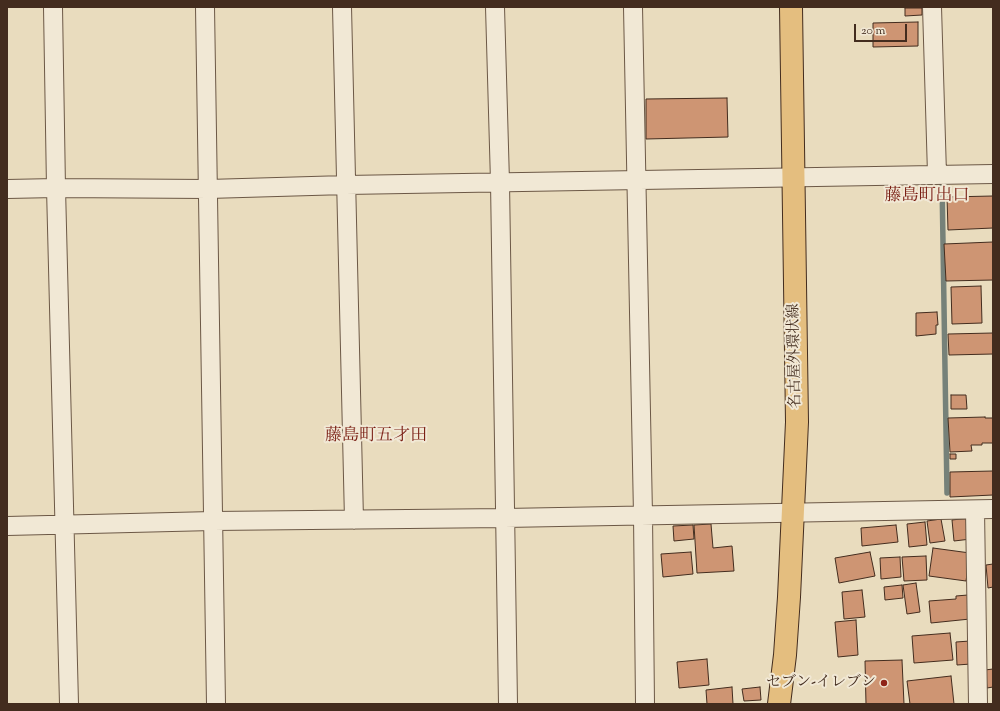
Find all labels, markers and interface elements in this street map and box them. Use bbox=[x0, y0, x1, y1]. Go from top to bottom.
scale bar bbox=[856, 16, 909, 42]
text: 20 m bbox=[861, 22, 885, 40]
district label: 藤島町出口 bbox=[885, 187, 969, 207]
street label: 名古屋外環状線 bbox=[786, 303, 806, 409]
district label: 藤島町五才田 bbox=[325, 427, 427, 447]
place label: セブン-イレブン bbox=[766, 674, 876, 692]
marker: セブン-イレブン bbox=[879, 678, 889, 688]

